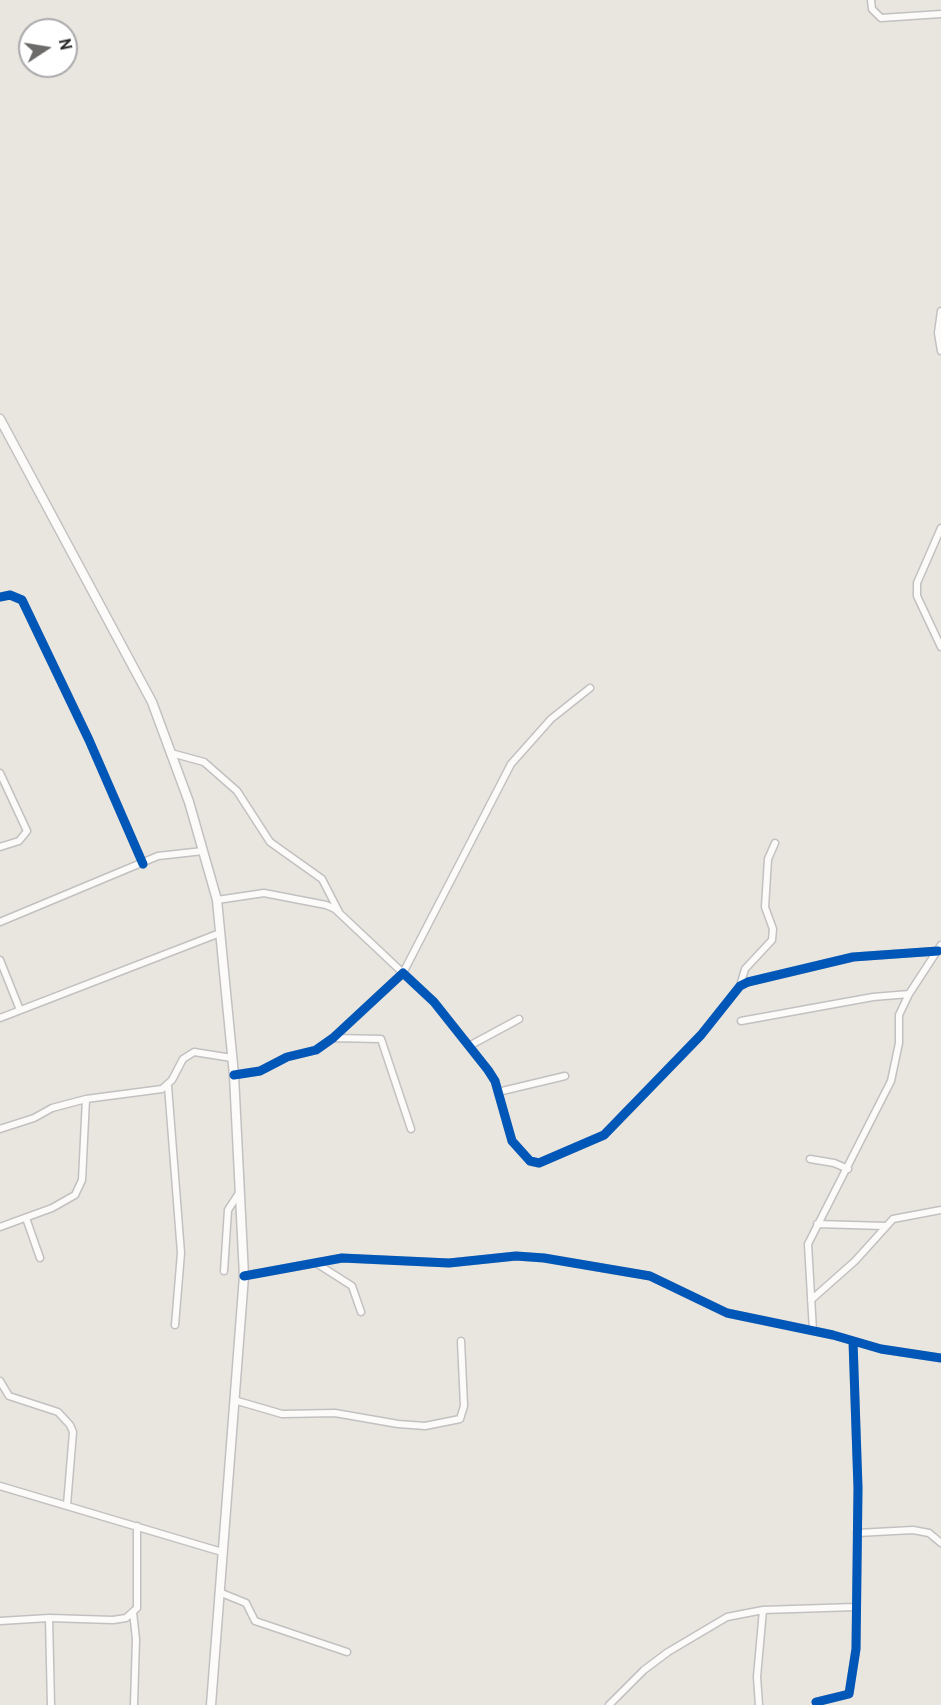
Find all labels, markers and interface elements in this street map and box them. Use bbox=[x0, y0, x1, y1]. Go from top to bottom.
north arrow bbox=[18, 18, 78, 78]
text: N bbox=[53, 37, 75, 52]

